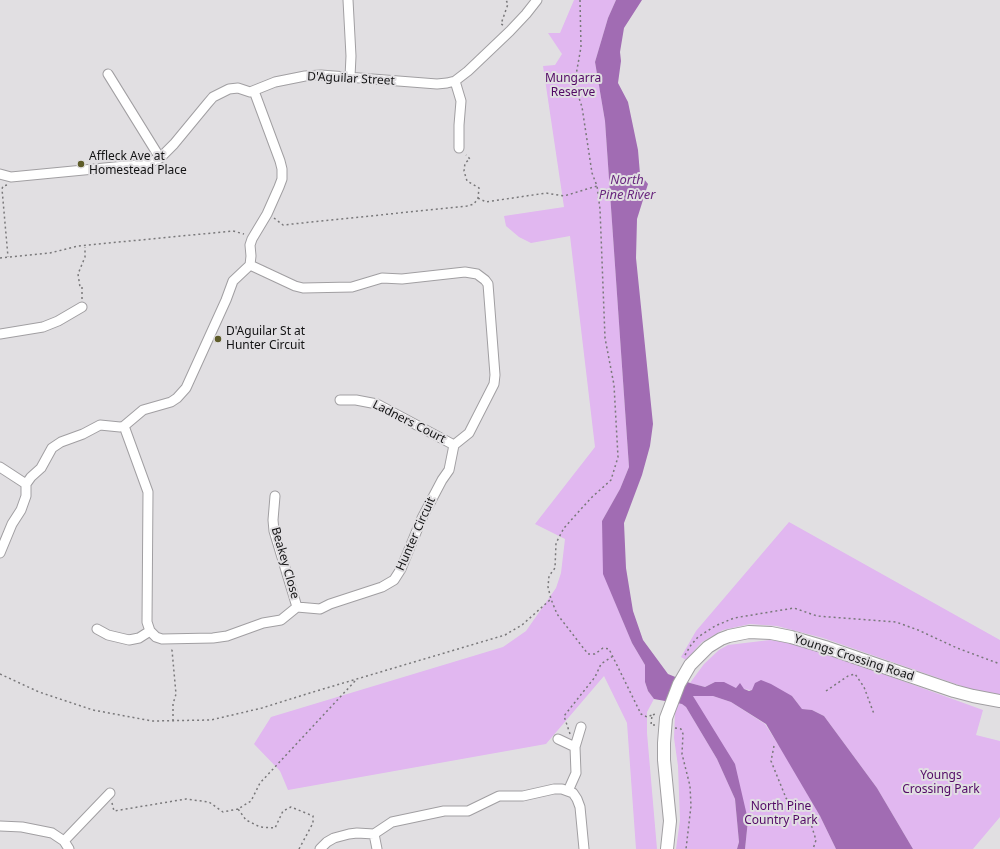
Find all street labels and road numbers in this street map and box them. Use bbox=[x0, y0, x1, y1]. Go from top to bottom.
street label: D'Aguilar Street bbox=[307, 70, 395, 88]
street label: Ladners Court bbox=[370, 397, 448, 447]
street label: Hunter Circuit bbox=[393, 495, 439, 573]
street label: Beakey Close bbox=[268, 525, 302, 601]
street label: Youngs Crossing Road bbox=[792, 632, 916, 684]

